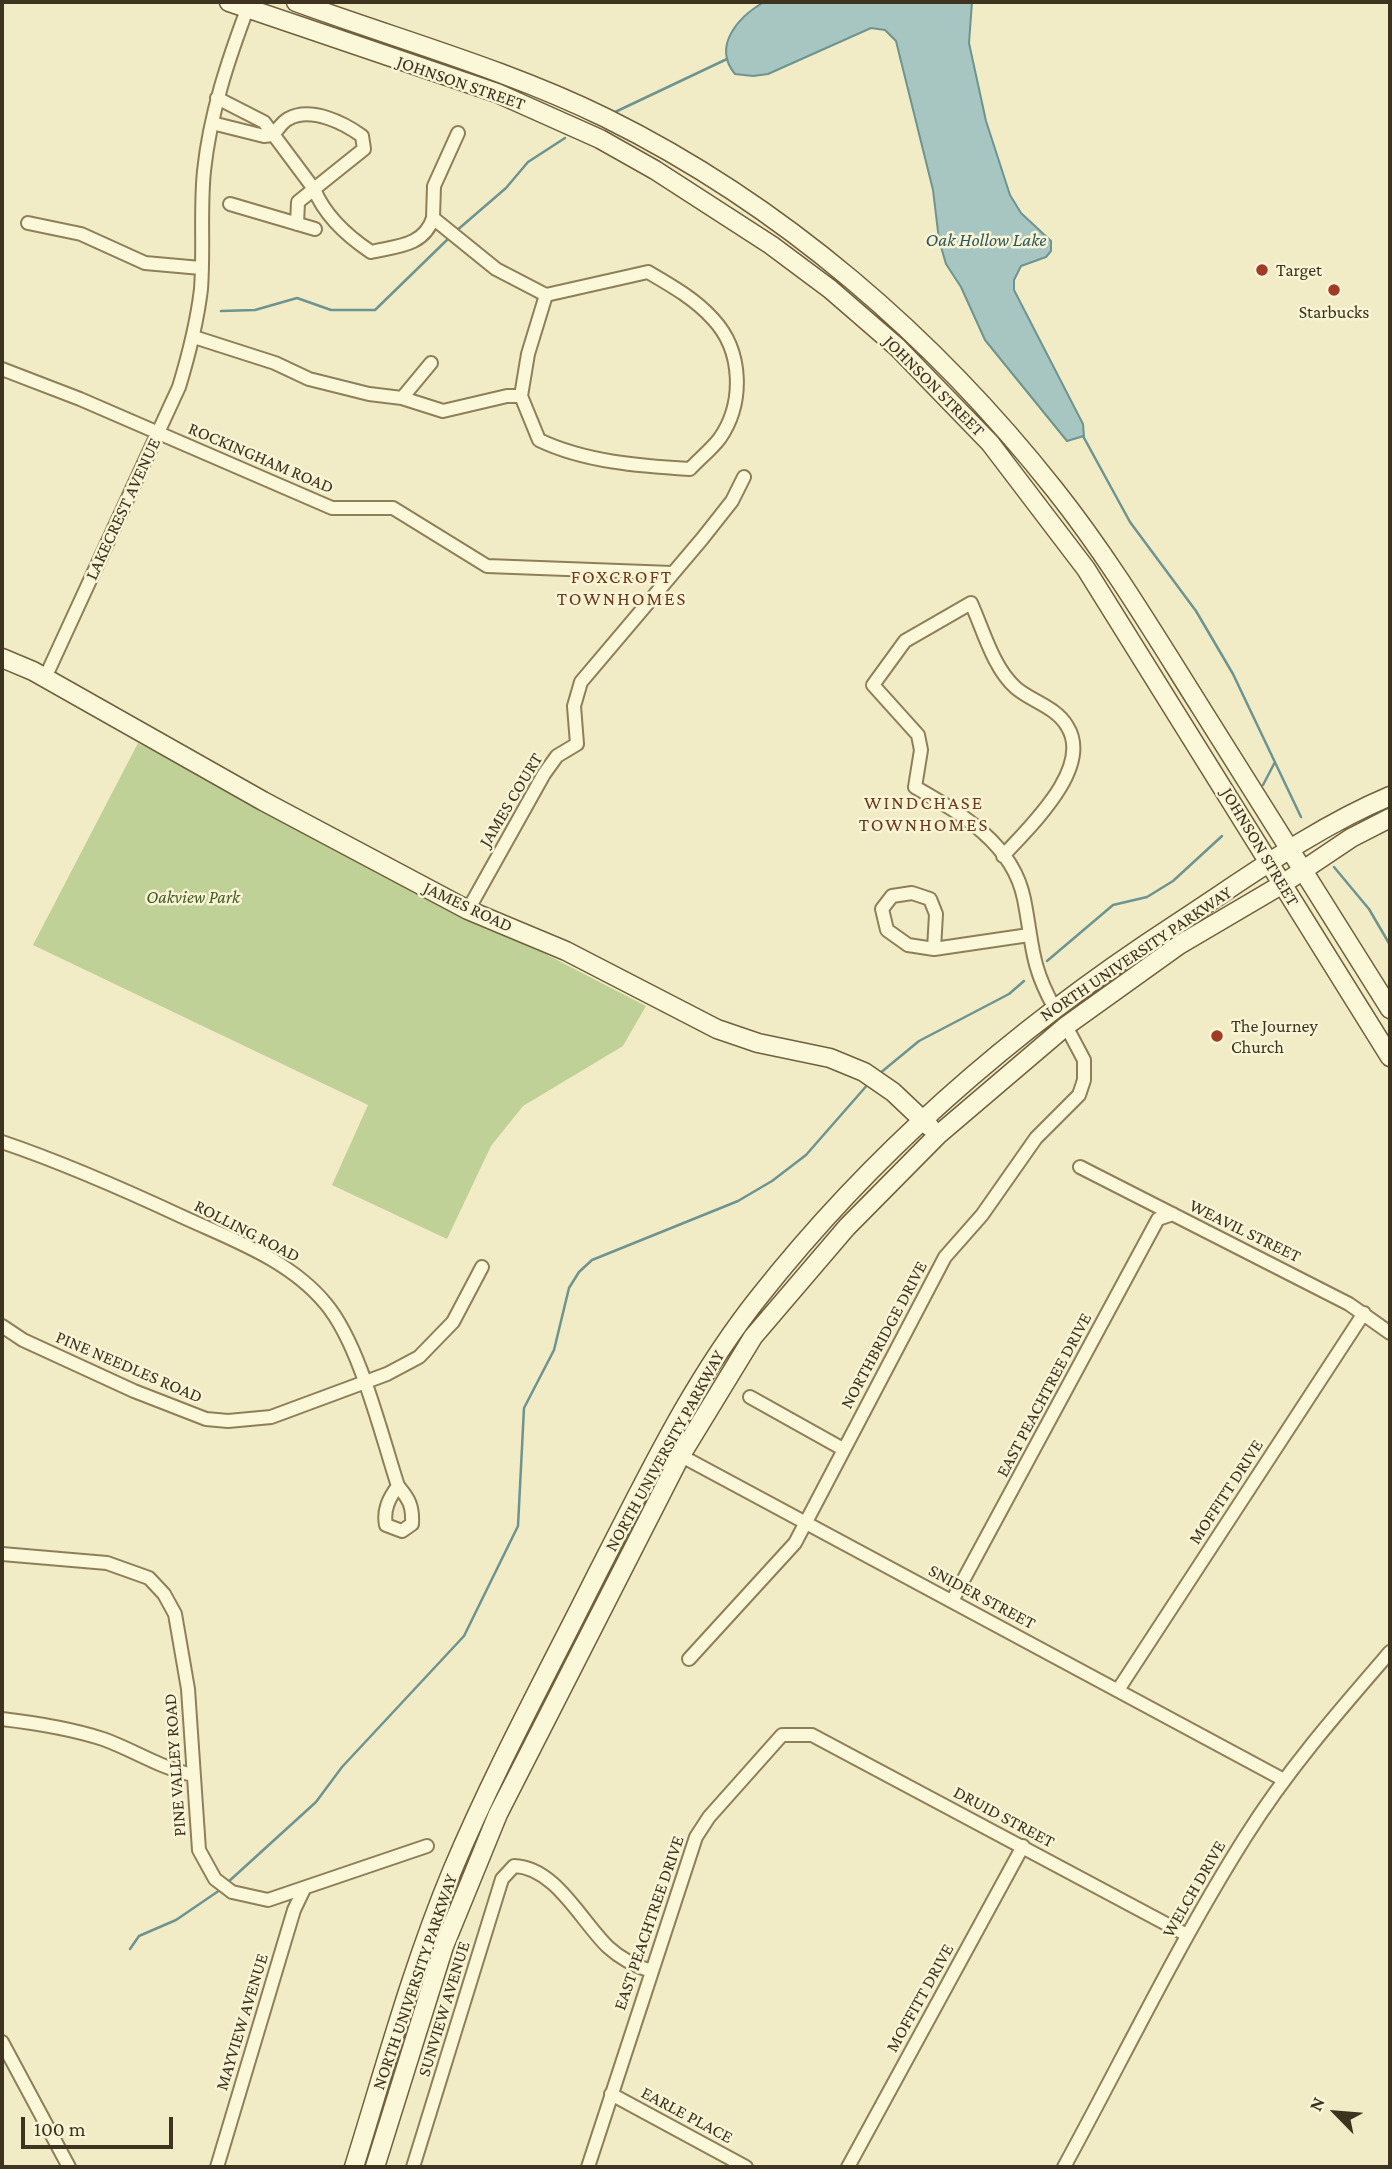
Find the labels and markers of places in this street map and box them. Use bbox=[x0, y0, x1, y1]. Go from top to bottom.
place label: Target bbox=[1276, 259, 1322, 281]
marker: Target bbox=[1254, 262, 1270, 278]
marker: Starbucks bbox=[1326, 282, 1342, 298]
place label: Starbucks bbox=[1299, 301, 1369, 323]
place label: The Journey Church bbox=[1231, 1015, 1318, 1058]
marker: The Journey Church bbox=[1209, 1028, 1225, 1044]

